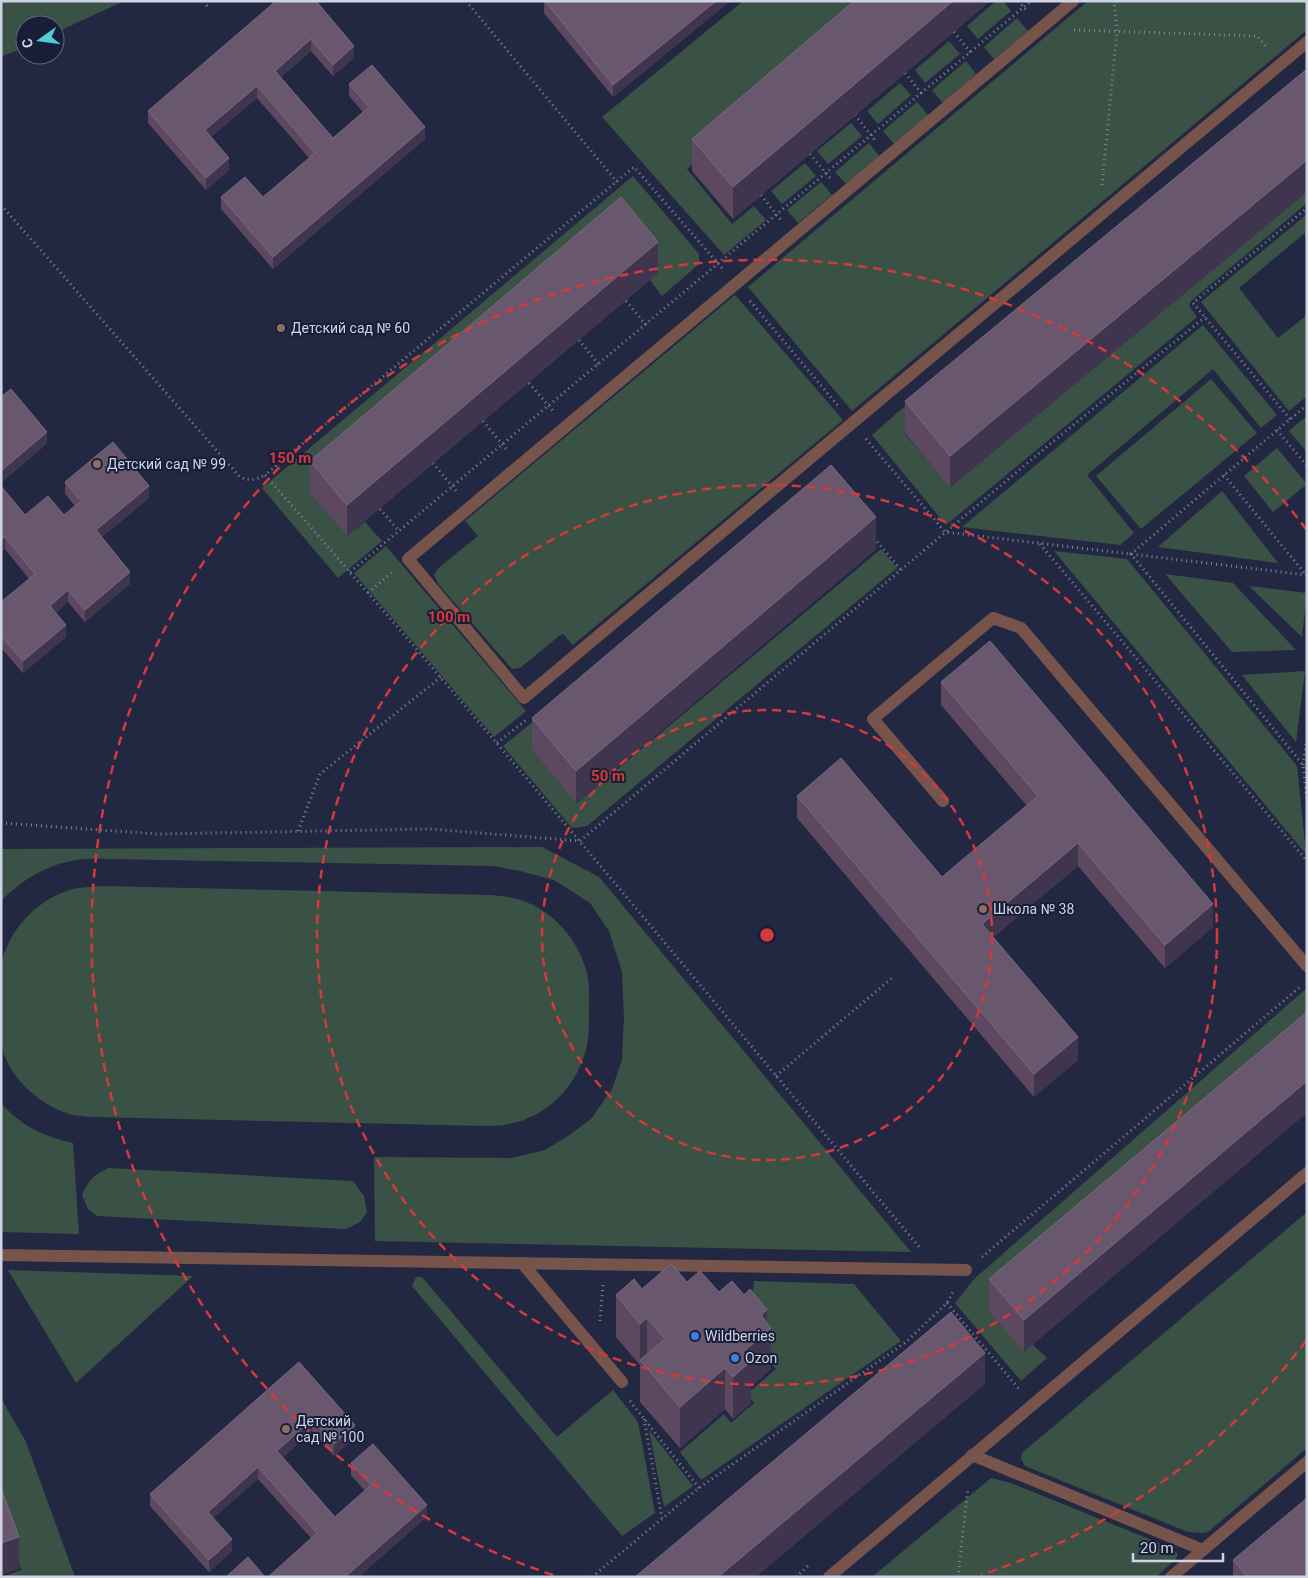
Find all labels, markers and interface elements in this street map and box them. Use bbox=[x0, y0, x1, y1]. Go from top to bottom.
north arrow bbox=[15, 15, 65, 65]
text: С bbox=[19, 37, 36, 50]
place label: Детский сад № 60 bbox=[291, 320, 410, 336]
marker: Детский сад № 60 bbox=[275, 322, 287, 334]
text: 150 m bbox=[269, 449, 311, 467]
place label: Детский сад № 99 bbox=[107, 456, 226, 472]
marker: Детский сад № 99 bbox=[91, 458, 103, 470]
text: 100 m bbox=[428, 608, 470, 626]
text: 50 m bbox=[591, 767, 625, 785]
place label: Школа № 38 bbox=[993, 901, 1074, 917]
marker: Школа № 38 bbox=[977, 903, 989, 915]
centre of rings bbox=[758, 926, 776, 944]
place label: Wildberries bbox=[705, 1328, 775, 1344]
marker: Wildberries bbox=[689, 1330, 701, 1342]
place label: Ozon bbox=[745, 1350, 777, 1366]
marker: Ozon bbox=[729, 1352, 741, 1364]
place label: Детский сад № 100 bbox=[296, 1413, 364, 1445]
marker: Детский сад № 100 bbox=[280, 1423, 292, 1435]
scale bar bbox=[1133, 1530, 1223, 1562]
text: 20 m bbox=[1140, 1539, 1174, 1557]

